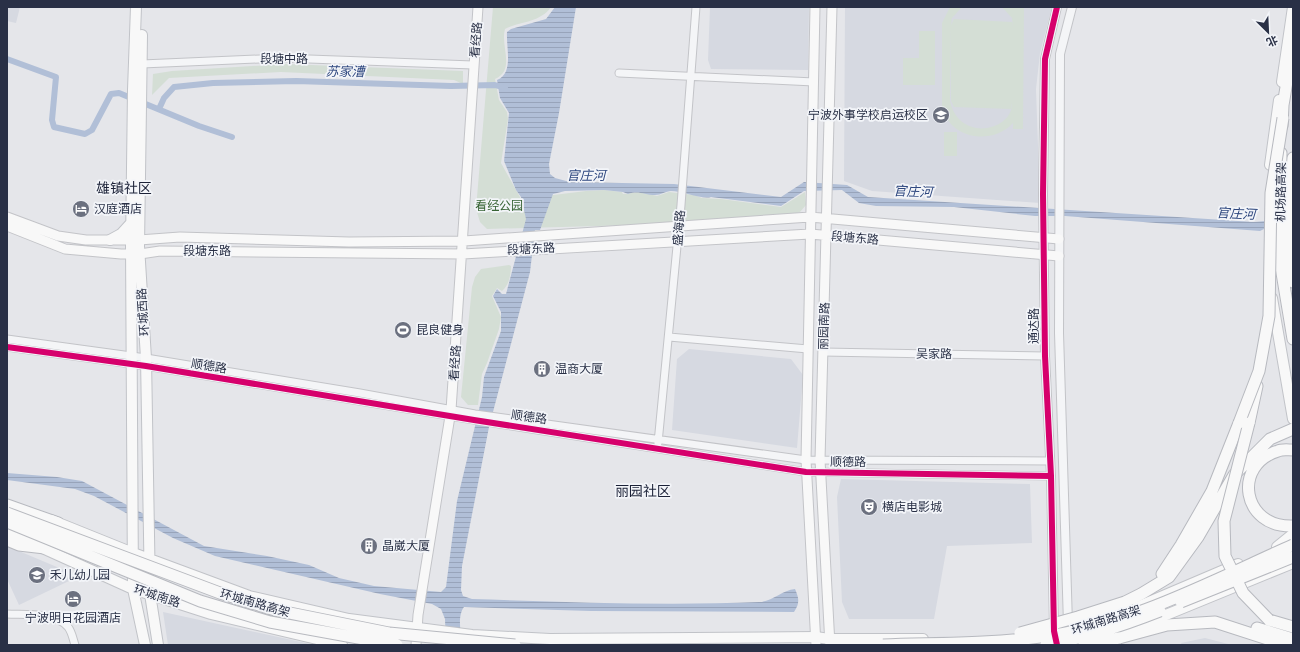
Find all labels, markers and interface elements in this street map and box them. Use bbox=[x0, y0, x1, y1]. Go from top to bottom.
north arrow bbox=[1248, 12, 1288, 52]
street label: 看经路 bbox=[466, 21, 485, 59]
text: 北 bbox=[1264, 33, 1280, 50]
street label: 段塘中路 bbox=[260, 51, 308, 66]
water label: 苏家漕 bbox=[325, 63, 367, 79]
school or university icon: 宁波外事学校启运校区 bbox=[931, 105, 951, 125]
place label: 宁波外事学校启运校区 bbox=[808, 107, 928, 122]
street label: 机场路高架 bbox=[1272, 162, 1289, 222]
water label: 官庄河 bbox=[566, 167, 608, 183]
district label: 雄镇社区 bbox=[96, 179, 152, 197]
water label: 官庄河 bbox=[893, 182, 936, 200]
park label: 看经公园 bbox=[475, 198, 523, 213]
hotel icon: 汉庭酒店 bbox=[71, 199, 91, 219]
place label: 汉庭酒店 bbox=[94, 201, 142, 216]
water label: 官庄河 bbox=[1216, 204, 1259, 222]
street label: 盛海路 bbox=[669, 209, 688, 247]
street label: 段塘东路 bbox=[830, 228, 880, 247]
street label: 段塘东路 bbox=[507, 240, 555, 257]
street label: 段塘东路 bbox=[183, 243, 231, 258]
street label: 环城西路 bbox=[133, 288, 152, 337]
street label: 丽园南路 bbox=[815, 302, 832, 350]
street label: 通达路 bbox=[1026, 308, 1041, 344]
sports icon: 昆良健身 bbox=[393, 320, 413, 340]
place label: 昆良健身 bbox=[416, 322, 464, 337]
street label: 看经路 bbox=[446, 344, 463, 381]
street label: 吴家路 bbox=[916, 346, 952, 361]
street label: 顺德路 bbox=[190, 355, 228, 376]
building icon: 温商大厦 bbox=[532, 359, 552, 379]
place label: 温商大厦 bbox=[555, 361, 603, 376]
street label: 顺德路 bbox=[510, 407, 548, 426]
street label: 顺德路 bbox=[830, 454, 866, 469]
district label: 丽园社区 bbox=[615, 482, 671, 500]
theatre icon: 横店电影城 bbox=[859, 497, 879, 517]
place label: 横店电影城 bbox=[882, 499, 942, 514]
building icon: 晶崴大厦 bbox=[359, 536, 379, 556]
place label: 晶崴大厦 bbox=[382, 538, 430, 553]
school or university icon: 禾儿幼儿园 bbox=[27, 565, 47, 585]
place label: 禾儿幼儿园 bbox=[50, 567, 110, 582]
street label: 环城南路 bbox=[132, 581, 182, 610]
street label: 环城南路高架 bbox=[218, 585, 292, 620]
hotel icon: 宁波明日花园酒店 bbox=[63, 589, 83, 609]
street label: 环城南路高架 bbox=[1069, 602, 1142, 637]
place label: 宁波明日花园酒店 bbox=[25, 610, 121, 625]

